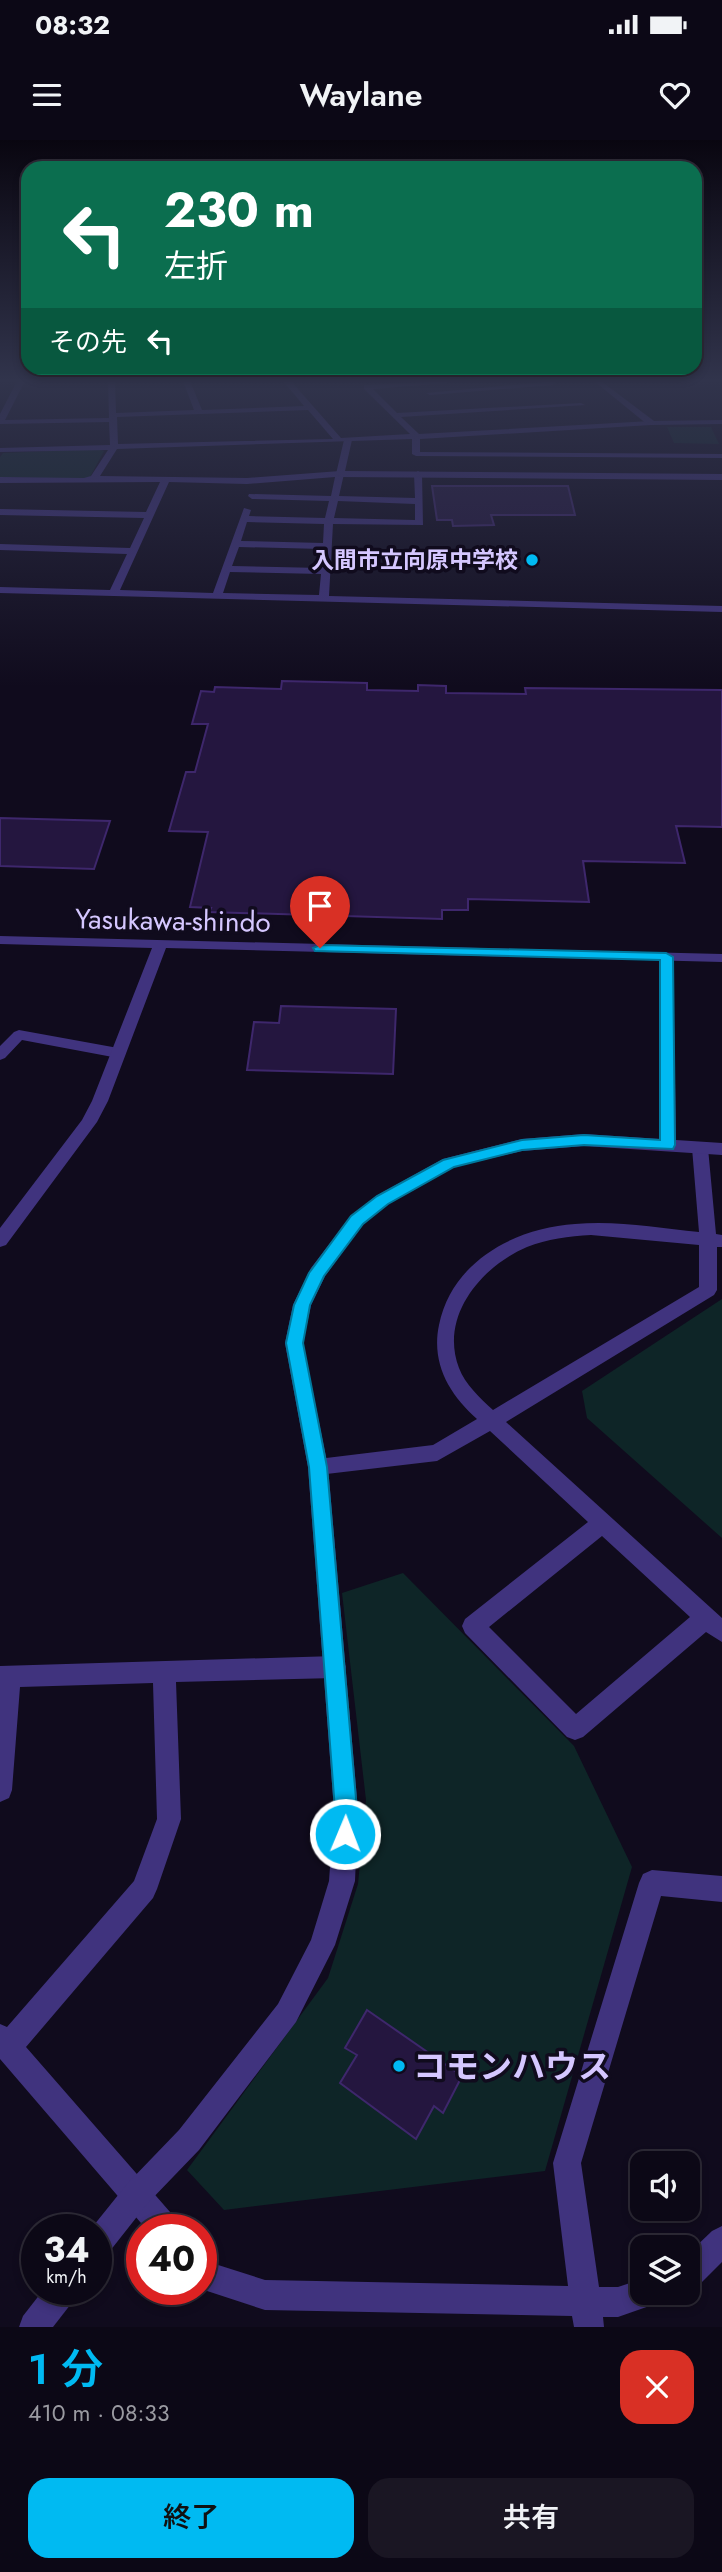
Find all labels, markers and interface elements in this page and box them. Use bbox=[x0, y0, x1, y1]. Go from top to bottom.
text: 08:32 bbox=[35, 6, 110, 44]
text: Waylane bbox=[299, 72, 423, 118]
icon: menu bbox=[28, 76, 66, 114]
icon: heart bbox=[656, 76, 694, 114]
text: 230 m bbox=[164, 175, 314, 245]
icon: left bbox=[49, 189, 140, 280]
text: 左折 bbox=[164, 243, 228, 289]
icon: left bbox=[141, 322, 179, 360]
text: その先 bbox=[49, 323, 127, 361]
place label: 入間市立向原中学校 bbox=[311, 543, 518, 577]
marker: 入間市立向原中学校 bbox=[524, 552, 540, 568]
pin bbox=[290, 876, 350, 948]
icon: arrive bbox=[301, 887, 339, 925]
street label: Yasukawa-shindo bbox=[75, 898, 271, 943]
position arrow bbox=[308, 1797, 382, 1871]
place label: コモンハウス bbox=[413, 2043, 611, 2090]
marker: コモンハウス bbox=[391, 2058, 407, 2074]
map controls bbox=[630, 2151, 700, 2305]
button: sound bbox=[630, 2151, 700, 2221]
speed limit sign: 40 bbox=[126, 2214, 217, 2305]
text: 34 bbox=[43, 2225, 90, 2275]
button: layers bbox=[630, 2235, 700, 2305]
text: km/h bbox=[46, 2264, 87, 2290]
text: 1 分 bbox=[28, 2339, 103, 2400]
button: close bbox=[620, 2350, 694, 2424]
text: 410 m · 08:33 bbox=[28, 2396, 169, 2430]
button: 終了 bbox=[28, 2478, 354, 2558]
button: 共有 bbox=[368, 2478, 694, 2558]

